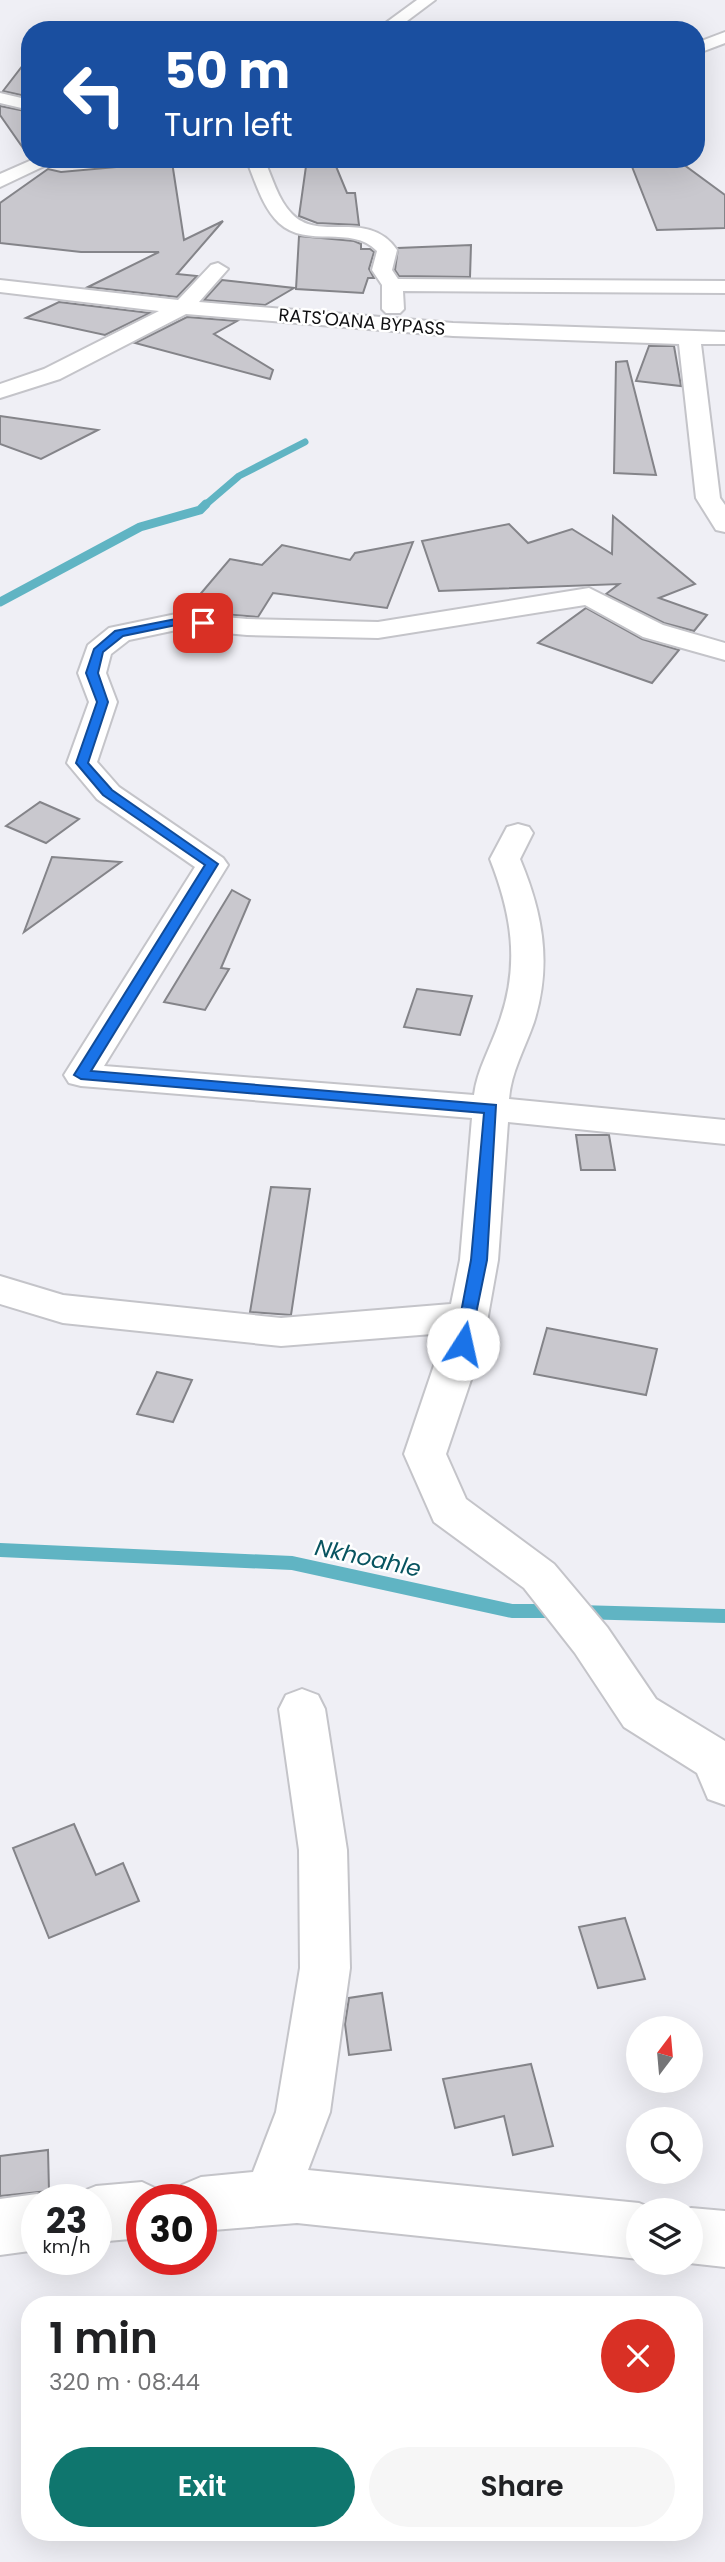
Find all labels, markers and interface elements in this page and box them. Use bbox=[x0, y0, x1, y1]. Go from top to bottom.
text: 50 m bbox=[164, 37, 290, 105]
icon: left bbox=[49, 49, 140, 140]
text: Turn left bbox=[164, 102, 293, 147]
street label: RATS'OANA BYPASS bbox=[278, 302, 446, 341]
pin bbox=[173, 593, 233, 653]
icon: arrive bbox=[184, 604, 222, 642]
position arrow bbox=[426, 1307, 500, 1381]
water label: Nkhoahle bbox=[312, 1531, 424, 1585]
north arrow bbox=[626, 2016, 704, 2093]
map controls bbox=[626, 2016, 703, 2275]
button: search bbox=[626, 2107, 703, 2184]
speed limit sign: 30 bbox=[126, 2184, 217, 2275]
text: 23 bbox=[46, 2196, 87, 2245]
button: layers bbox=[626, 2198, 703, 2275]
text: km/h bbox=[43, 2234, 90, 2259]
text: 1 min bbox=[49, 2309, 158, 2368]
button: close bbox=[601, 2319, 675, 2393]
text: 320 m · 08:44 bbox=[49, 2366, 200, 2398]
button: Exit bbox=[49, 2447, 355, 2527]
button: Share bbox=[369, 2447, 675, 2527]

